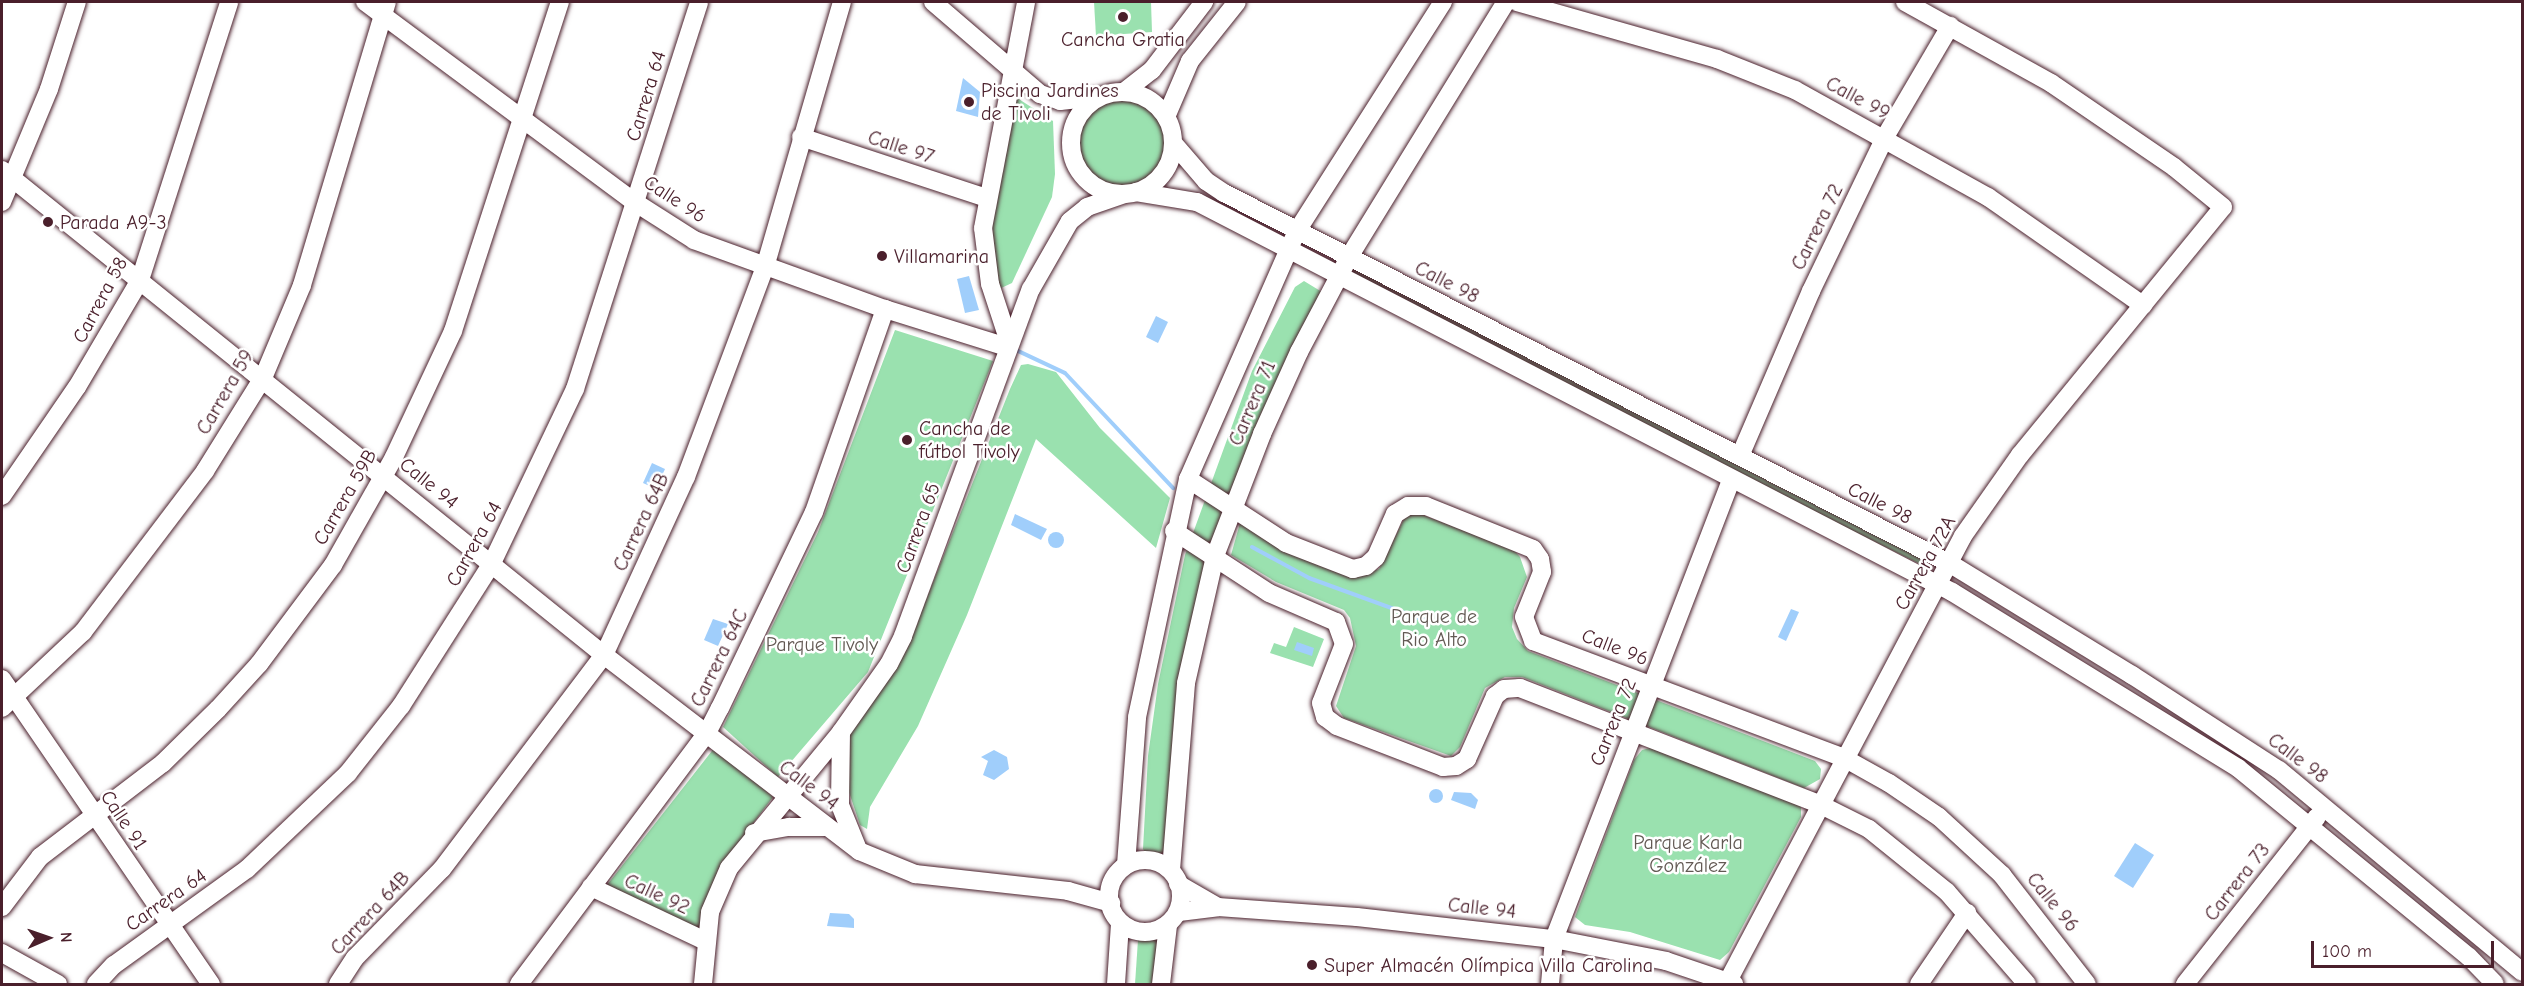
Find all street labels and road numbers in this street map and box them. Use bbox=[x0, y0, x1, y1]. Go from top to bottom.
street label: Carrera 64 bbox=[621, 48, 671, 144]
street label: Calle 99 bbox=[1822, 71, 1894, 125]
street label: Calle 97 bbox=[865, 125, 937, 169]
street label: Calle 96 bbox=[639, 170, 711, 228]
street label: Carrera 72 bbox=[1786, 180, 1848, 274]
street label: Carrera 58 bbox=[67, 253, 133, 347]
street label: Calle 98 bbox=[1411, 256, 1483, 308]
street label: Carrera 59 bbox=[191, 345, 259, 439]
street label: Carrera 71 bbox=[1223, 357, 1281, 449]
street label: Carrera 59B bbox=[308, 445, 382, 549]
street label: Calle 94 bbox=[395, 452, 463, 514]
street label: Carrera 64B bbox=[608, 469, 674, 575]
street label: Calle 98 bbox=[1844, 477, 1916, 529]
street label: Carrera 65 bbox=[891, 480, 945, 576]
street label: Carrera 64 bbox=[441, 497, 507, 591]
street label: Carrera 72A bbox=[1889, 512, 1961, 614]
street label: Carrera 64C bbox=[685, 605, 753, 711]
street label: Calle 96 bbox=[1578, 623, 1652, 671]
street label: Carrera 72 bbox=[1585, 675, 1641, 769]
street label: Calle 98 bbox=[2263, 728, 2333, 788]
street label: Calle 94 bbox=[774, 755, 844, 815]
street label: Calle 91 bbox=[95, 786, 153, 854]
street label: Carrera 73 bbox=[2199, 838, 2275, 926]
street label: Carrera 64 bbox=[121, 863, 211, 937]
street label: Carrera 64B bbox=[325, 866, 415, 960]
street label: Calle 96 bbox=[2022, 867, 2084, 937]
street label: Calle 92 bbox=[621, 869, 693, 919]
street label: Calle 94 bbox=[1447, 892, 1517, 924]

